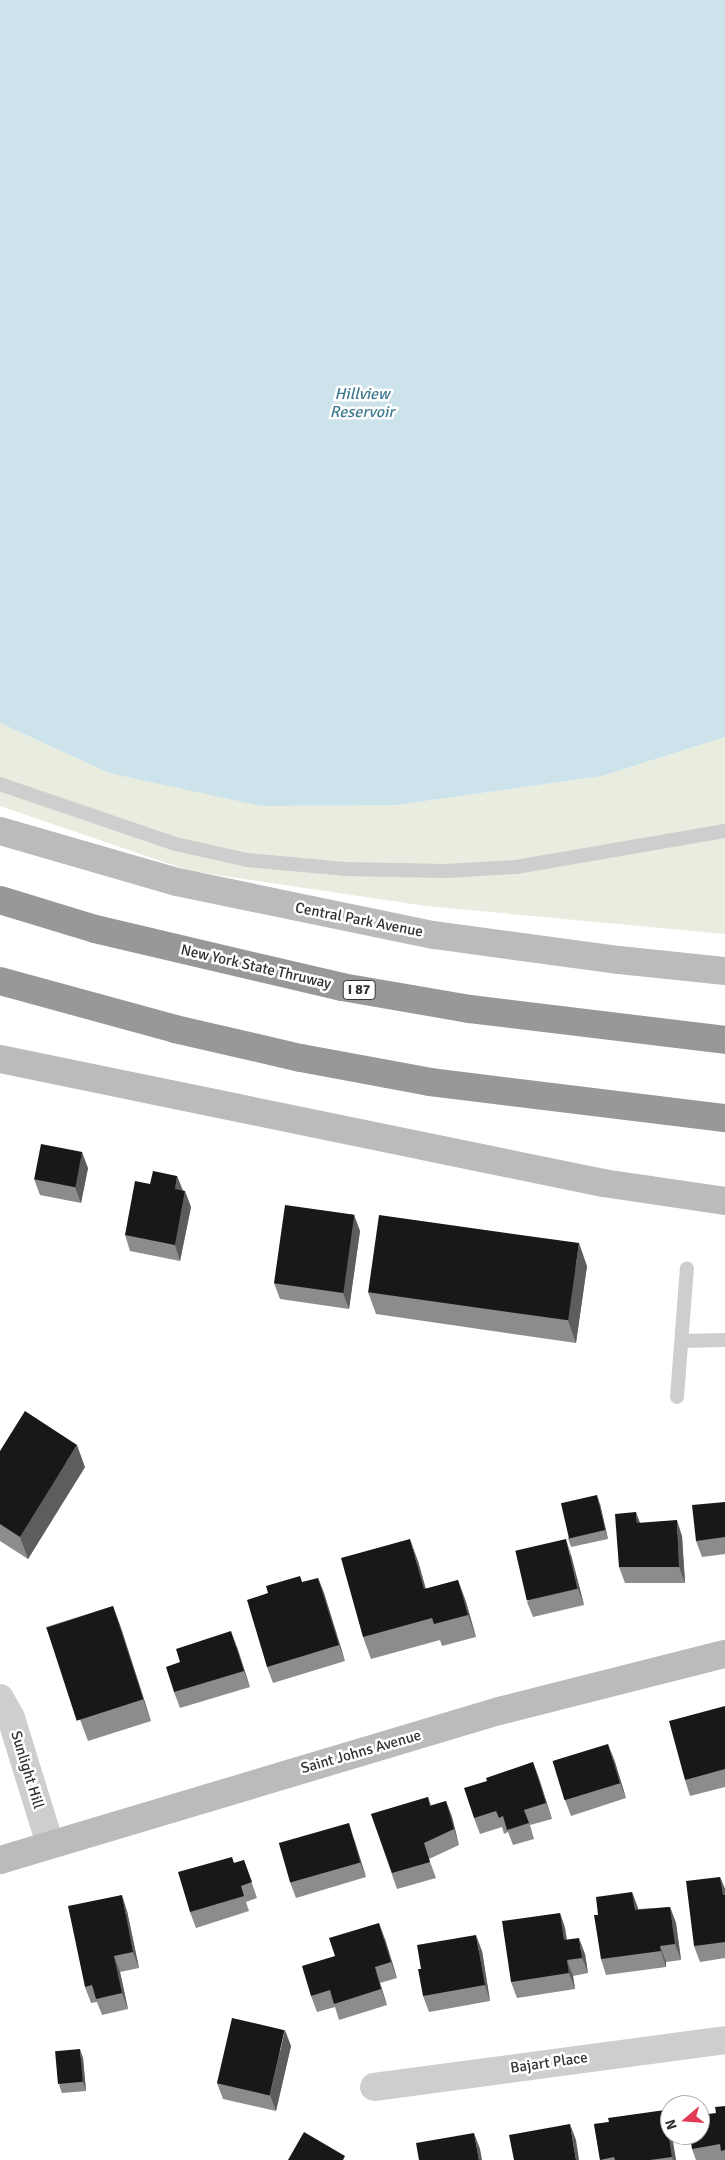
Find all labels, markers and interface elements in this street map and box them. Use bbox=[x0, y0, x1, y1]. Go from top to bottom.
water label: Hillview Reservoir bbox=[330, 384, 394, 422]
street label: Central Park Avenue bbox=[294, 899, 424, 941]
street label: New York State Thruway bbox=[179, 941, 333, 993]
road number: I 87 bbox=[342, 978, 376, 1002]
street label: Saint Johns Avenue bbox=[299, 1726, 423, 1778]
street label: Sunlight Hill bbox=[7, 1729, 47, 1811]
street label: Bajart Place bbox=[509, 2049, 589, 2077]
north arrow bbox=[660, 2095, 710, 2145]
text: N bbox=[662, 2117, 681, 2132]

